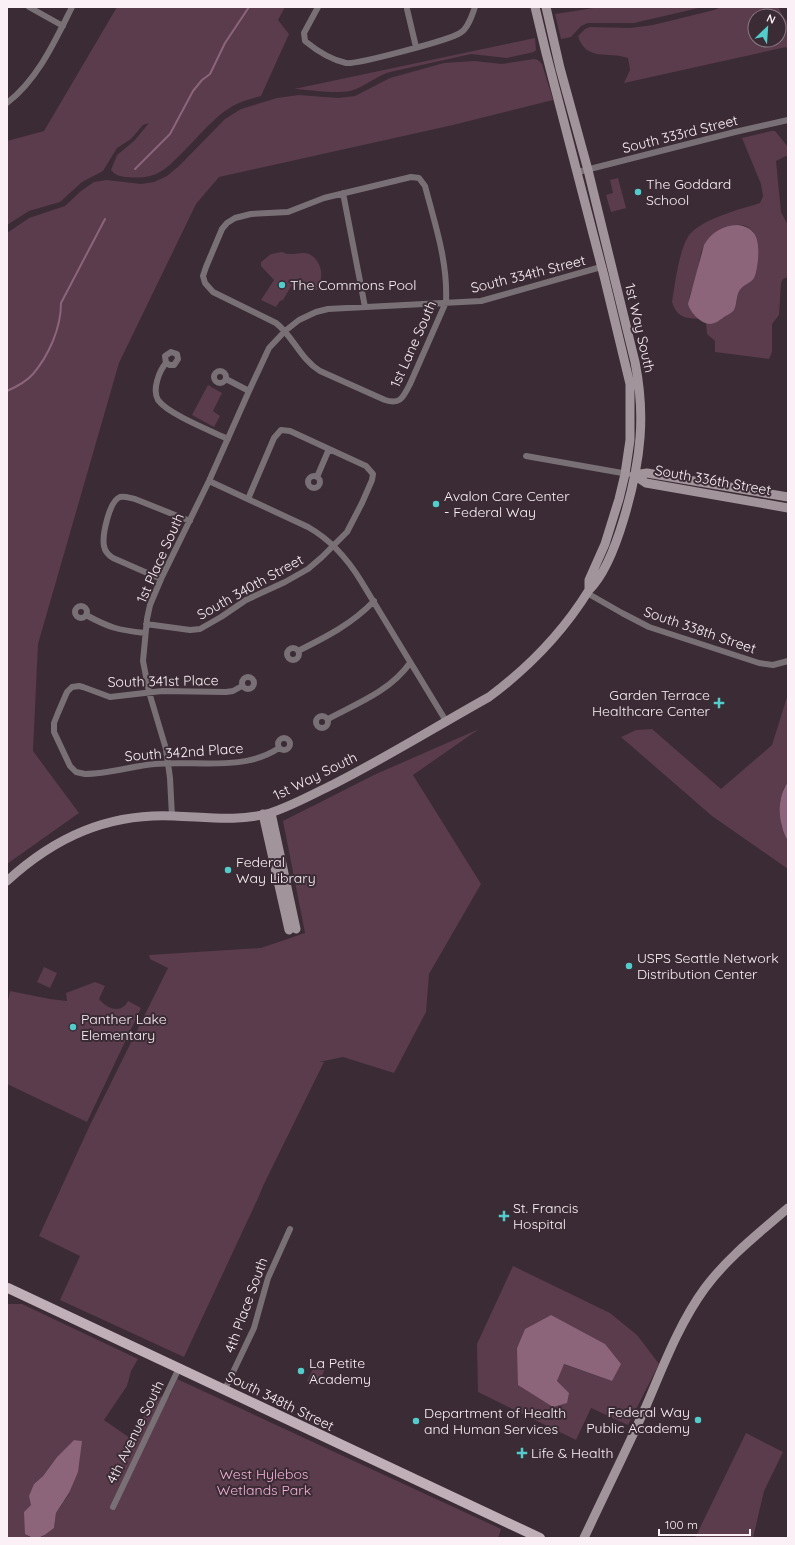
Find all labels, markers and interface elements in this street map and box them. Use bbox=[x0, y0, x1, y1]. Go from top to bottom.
north arrow bbox=[747, 8, 787, 48]
text: N bbox=[765, 11, 778, 27]
street label: South 333rd Street bbox=[620, 111, 740, 157]
place label: The Goddard School bbox=[646, 175, 731, 209]
marker: The Goddard School bbox=[633, 187, 643, 197]
street label: South 334th Street bbox=[469, 251, 587, 297]
place label: The Commons Pool bbox=[290, 276, 417, 294]
marker: The Commons Pool bbox=[277, 280, 287, 290]
street label: 1st Way South bbox=[621, 282, 659, 374]
street label: 1st Lane South bbox=[386, 298, 440, 390]
street label: South 336th Street bbox=[653, 461, 773, 499]
place label: Avalon Care Center - Federal Way bbox=[444, 487, 570, 521]
marker: Avalon Care Center - Federal Way bbox=[431, 499, 441, 509]
street label: 1st Place South bbox=[132, 510, 188, 606]
street label: South 340th Street bbox=[194, 550, 306, 624]
street label: South 338th Street bbox=[641, 602, 759, 658]
street label: South 341st Place bbox=[107, 671, 219, 691]
place label: Garden Terrace Healthcare Center bbox=[592, 686, 711, 720]
marker: Garden Terrace Healthcare Center bbox=[713, 697, 725, 709]
street label: South 342nd Place bbox=[124, 739, 244, 765]
street label: 1st Way South bbox=[270, 748, 360, 804]
place label: Federal Way Library bbox=[236, 853, 316, 887]
marker: Federal Way Library bbox=[223, 865, 233, 875]
place label: USPS Seattle Network Distribution Center bbox=[637, 949, 779, 983]
marker: USPS Seattle Network Distribution Center bbox=[624, 961, 634, 971]
place label: Panther Lake Elementary bbox=[81, 1010, 167, 1044]
marker: Panther Lake Elementary bbox=[68, 1022, 78, 1032]
place label: St. Francis Hospital bbox=[513, 1199, 578, 1233]
marker: St. Francis Hospital bbox=[498, 1210, 510, 1222]
street label: 4th Place South bbox=[220, 1255, 272, 1355]
place label: La Petite Academy bbox=[309, 1354, 371, 1388]
marker: La Petite Academy bbox=[296, 1366, 306, 1376]
street label: South 348th Street bbox=[223, 1367, 337, 1435]
street label: 4th Avenue South bbox=[102, 1377, 168, 1487]
place label: Federal Way Public Academy bbox=[586, 1403, 690, 1437]
place label: Department of Health and Human Services bbox=[424, 1404, 566, 1438]
marker: Federal Way Public Academy bbox=[693, 1415, 703, 1425]
marker: Department of Health and Human Services bbox=[411, 1416, 421, 1426]
place label: Life & Health bbox=[531, 1444, 613, 1462]
marker: Life & Health bbox=[516, 1447, 528, 1459]
park label: West Hylebos Wetlands Park bbox=[217, 1465, 311, 1499]
scale bar bbox=[659, 1511, 750, 1537]
text: 100 m bbox=[665, 1517, 698, 1532]

